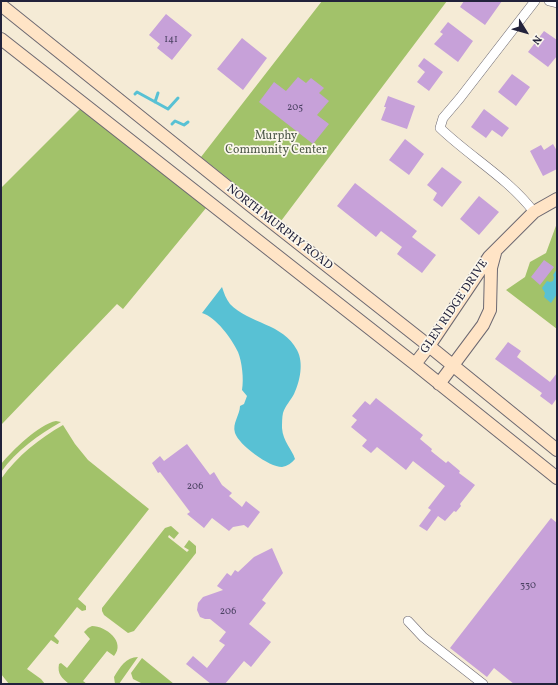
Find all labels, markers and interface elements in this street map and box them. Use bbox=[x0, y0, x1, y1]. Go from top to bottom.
north arrow bbox=[506, 12, 546, 52]
text: N bbox=[528, 32, 544, 47]
house number: 141 bbox=[164, 34, 178, 46]
house number: 205 bbox=[287, 102, 303, 114]
park label: Murphy Community Center bbox=[225, 130, 327, 158]
street label: NORTH MURPHY ROAD bbox=[223, 182, 335, 274]
street label: GLEN RIDGE DRIVE bbox=[418, 257, 492, 357]
house number: 206 bbox=[187, 481, 203, 493]
house number: 330 bbox=[520, 580, 536, 592]
house number: 206 bbox=[220, 606, 236, 618]

